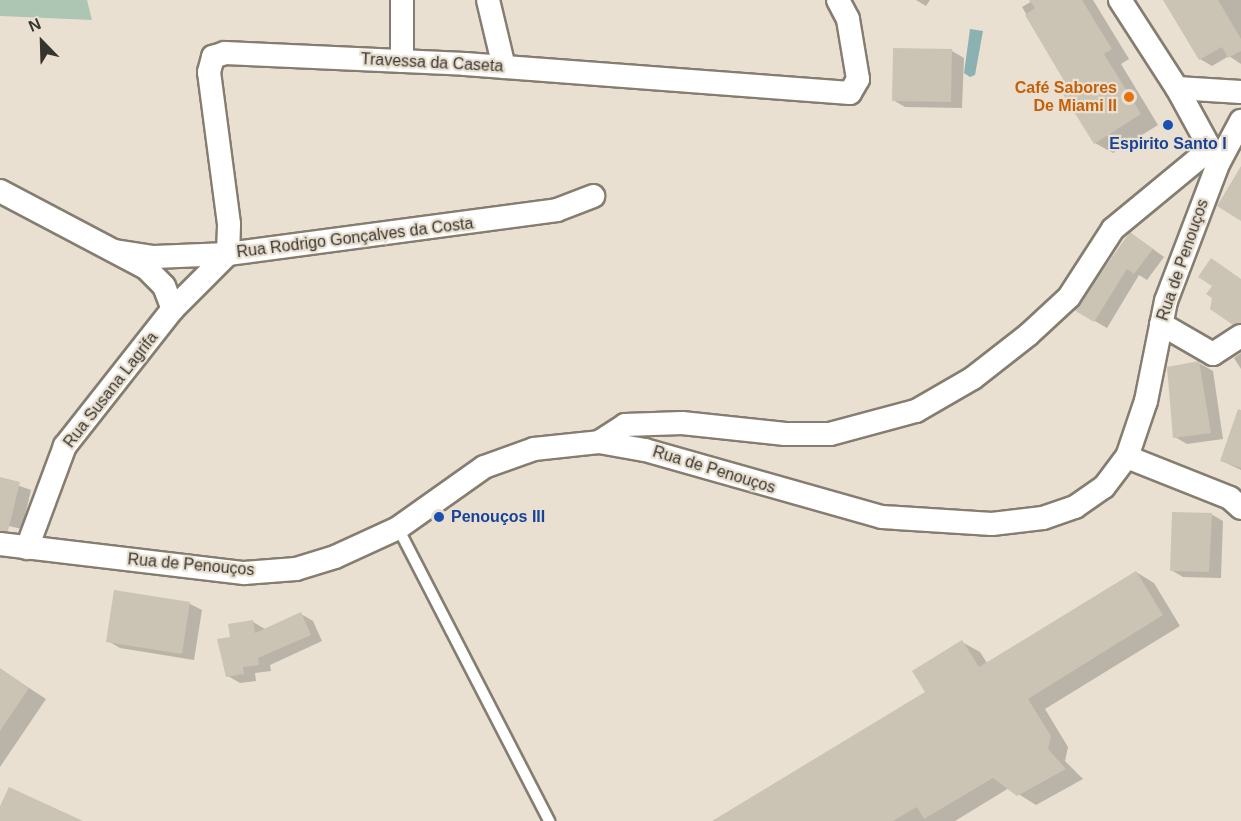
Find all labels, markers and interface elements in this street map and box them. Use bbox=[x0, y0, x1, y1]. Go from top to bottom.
north arrow bbox=[12, 12, 72, 72]
text: N bbox=[26, 15, 43, 35]
street label: Travessa da Caseta bbox=[360, 50, 504, 76]
place label: Café Sabores De Miami II bbox=[1015, 78, 1117, 116]
marker: Café Sabores De Miami II bbox=[1122, 90, 1136, 104]
marker: Espirito Santo I bbox=[1161, 118, 1175, 132]
place label: Espirito Santo I bbox=[1109, 134, 1227, 154]
street label: Rua de Penouços bbox=[1153, 197, 1213, 323]
street label: Rua Rodrigo Gonçalves da Costa bbox=[236, 214, 474, 262]
street label: Rua Susana Lagrifa bbox=[60, 328, 162, 452]
street label: Rua de Penouços bbox=[650, 442, 778, 498]
place label: Penouços III bbox=[451, 507, 545, 527]
marker: Penouços III bbox=[432, 510, 446, 524]
street label: Rua de Penouços bbox=[127, 550, 255, 580]

